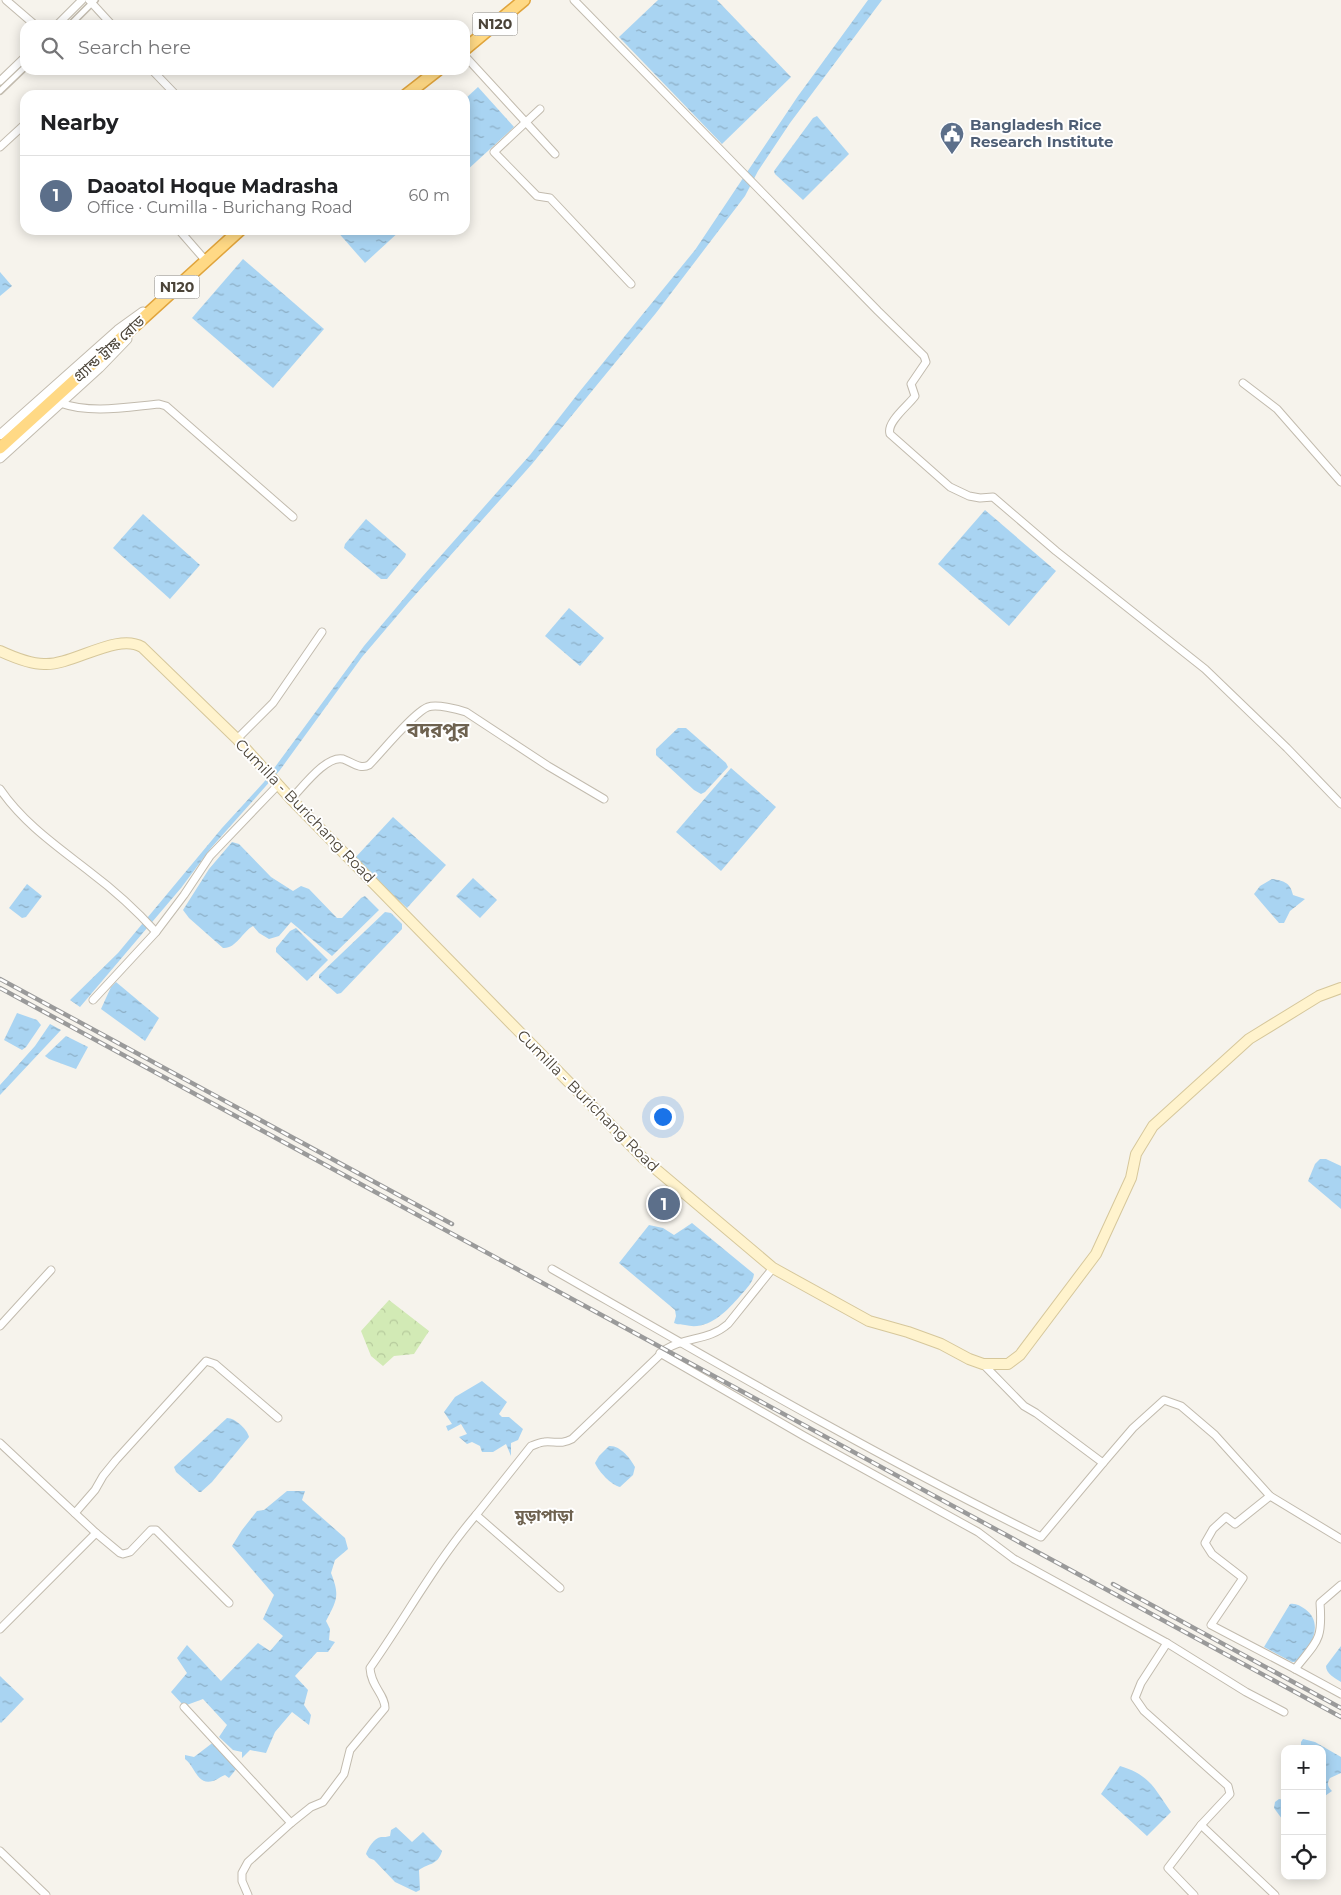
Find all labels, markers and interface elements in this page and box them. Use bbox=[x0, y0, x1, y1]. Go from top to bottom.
road number: N120 bbox=[472, 12, 518, 36]
search box bbox=[20, 20, 470, 75]
icon: search bbox=[38, 34, 66, 62]
text: Search here bbox=[78, 36, 191, 59]
text: Nearby bbox=[40, 110, 119, 135]
place label: Bangladesh Rice Research Institute bbox=[970, 115, 1114, 151]
public building icon: Bangladesh Rice Research Institute bbox=[939, 121, 965, 155]
text: Daoatol Hoque Madrasha bbox=[87, 175, 339, 198]
text: 1 bbox=[53, 186, 59, 205]
text: 60 m bbox=[408, 186, 450, 205]
text: Office · Cumilla - Burichang Road bbox=[87, 198, 353, 217]
road number: N120 bbox=[154, 276, 200, 298]
street label: গ্র্যান্ড ট্রাঙ্ক রোড bbox=[69, 311, 149, 386]
district label: বদরপুর bbox=[406, 718, 470, 742]
street label: Cumilla - Burichang Road bbox=[231, 735, 379, 887]
street label: Cumilla - Burichang Road bbox=[513, 1026, 663, 1176]
your location bbox=[650, 1104, 676, 1130]
pin: 1 bbox=[648, 1185, 680, 1223]
district label: মুড়াপাড়া bbox=[514, 1506, 574, 1526]
map controls bbox=[1281, 1745, 1326, 1880]
button: + bbox=[1281, 1745, 1326, 1790]
button: − bbox=[1281, 1790, 1326, 1835]
button: locate bbox=[1281, 1835, 1326, 1880]

